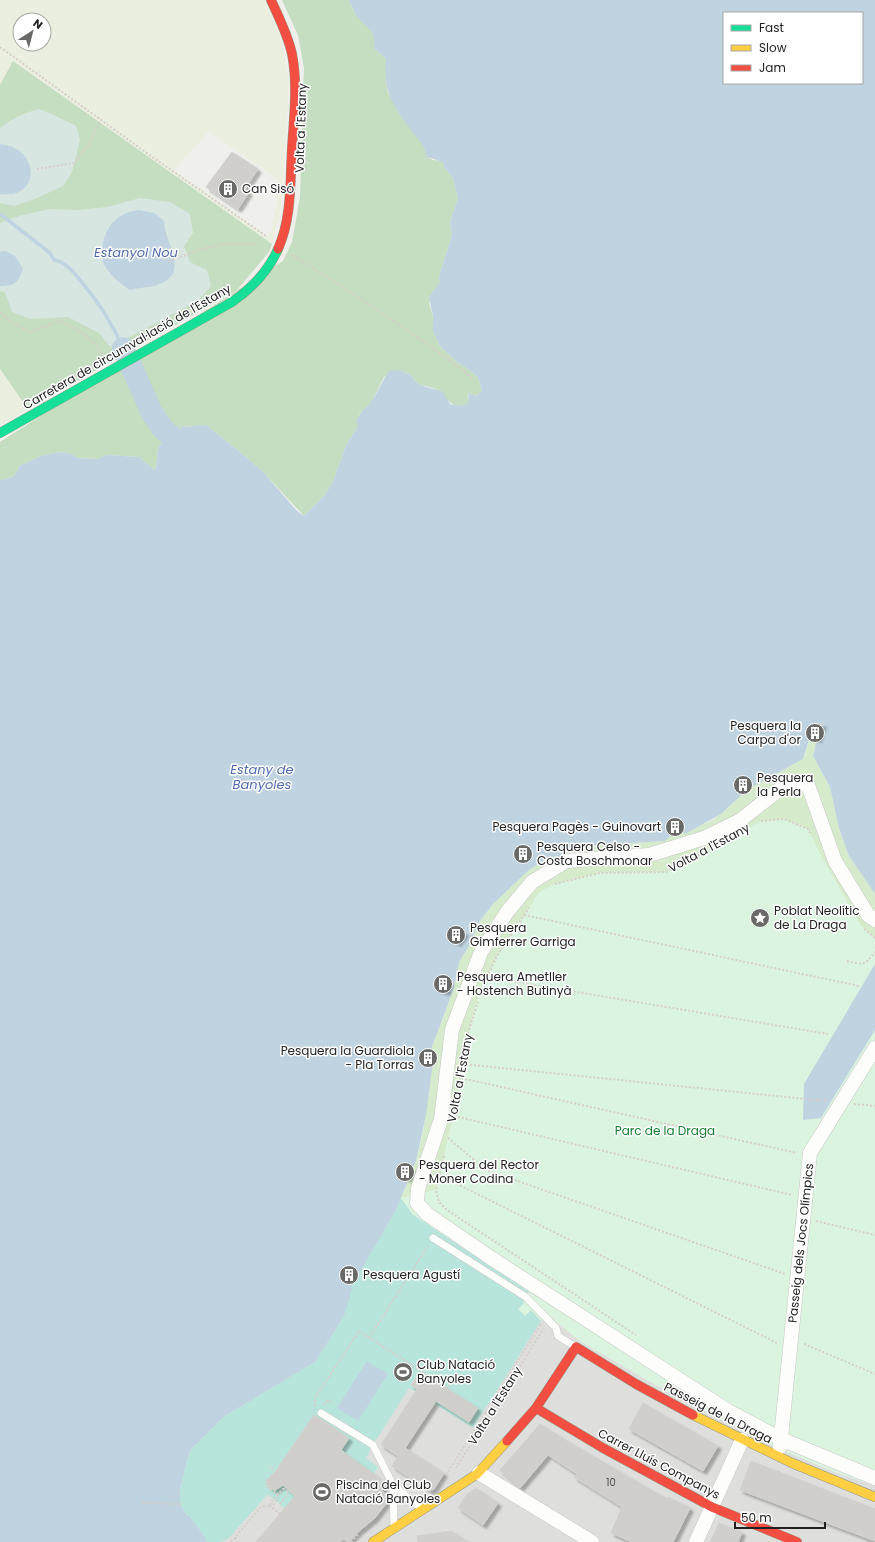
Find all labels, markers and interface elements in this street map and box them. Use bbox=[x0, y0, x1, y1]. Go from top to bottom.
north arrow bbox=[12, 12, 52, 52]
legend bbox=[723, 12, 863, 84]
text: N bbox=[30, 15, 46, 33]
text: Fast bbox=[759, 19, 784, 36]
text: Slow bbox=[759, 39, 787, 56]
text: Jam bbox=[759, 59, 786, 76]
street label: Volta a l'Estany bbox=[290, 83, 311, 173]
building icon: Can Sisó bbox=[217, 178, 239, 200]
place label: Can Sisó bbox=[242, 180, 295, 197]
water label: Estanyol Nou bbox=[94, 243, 178, 262]
street label: Carretera de circumval·lació de l'Estany bbox=[20, 280, 234, 413]
place label: Pesquera la Carpa d'or bbox=[730, 717, 802, 748]
building icon: Pesquera la Carpa d'or bbox=[804, 722, 826, 744]
water label: Estany de Banyoles bbox=[230, 760, 294, 794]
place label: Pesquera la Perla bbox=[757, 769, 813, 800]
building icon: Pesquera la Perla bbox=[732, 774, 754, 796]
building icon: Pesquera Pagès - Guinovart bbox=[664, 816, 686, 838]
place label: Pesquera Pagès - Guinovart bbox=[492, 818, 661, 835]
street label: Volta a l'Estany bbox=[665, 819, 753, 876]
place label: Pesquera Celso - Costa Boschmonar bbox=[537, 838, 653, 869]
building icon: Pesquera Celso - Costa Boschmonar bbox=[512, 843, 534, 865]
place label: Poblat Neolític de La Draga bbox=[774, 902, 859, 933]
place icon: Poblat Neolític de La Draga bbox=[749, 907, 771, 929]
place label: Pesquera Gimferrer Garriga bbox=[470, 919, 576, 950]
building icon: Pesquera Gimferrer Garriga bbox=[445, 924, 467, 946]
place label: Pesquera Ametller - Hostench Butinyà bbox=[457, 968, 572, 999]
building icon: Pesquera Ametller - Hostench Butinyà bbox=[432, 973, 454, 995]
street label: Volta a l'Estany bbox=[443, 1032, 476, 1124]
place label: Pesquera la Guardiola - Pla Torras bbox=[281, 1042, 414, 1073]
building icon: Pesquera la Guardiola - Pla Torras bbox=[417, 1047, 439, 1069]
park label: Parc de la Draga bbox=[615, 1122, 715, 1139]
place label: Pesquera del Rector - Moner Codina bbox=[419, 1156, 539, 1187]
building icon: Pesquera del Rector - Moner Codina bbox=[394, 1161, 416, 1183]
street label: Passeig dels Jocs Olímpics bbox=[784, 1162, 817, 1324]
building icon: Pesquera Agustí bbox=[338, 1264, 360, 1286]
place label: Pesquera Agustí bbox=[363, 1266, 460, 1283]
place label: Club Natació Banyoles bbox=[417, 1356, 495, 1387]
sports icon: Club Natació Banyoles bbox=[392, 1361, 414, 1383]
street label: Volta a l'Estany bbox=[464, 1363, 526, 1448]
street label: Passeig de la Draga bbox=[661, 1378, 775, 1447]
street label: Carrer Lluís Companys bbox=[595, 1424, 723, 1503]
house number: 10 bbox=[606, 1475, 616, 1490]
place label: Piscina del Club Natació Banyoles bbox=[336, 1476, 440, 1507]
sports icon: Piscina del Club Natació Banyoles bbox=[311, 1481, 333, 1503]
scale bar bbox=[735, 1504, 825, 1530]
text: 50 m bbox=[741, 1509, 772, 1526]

